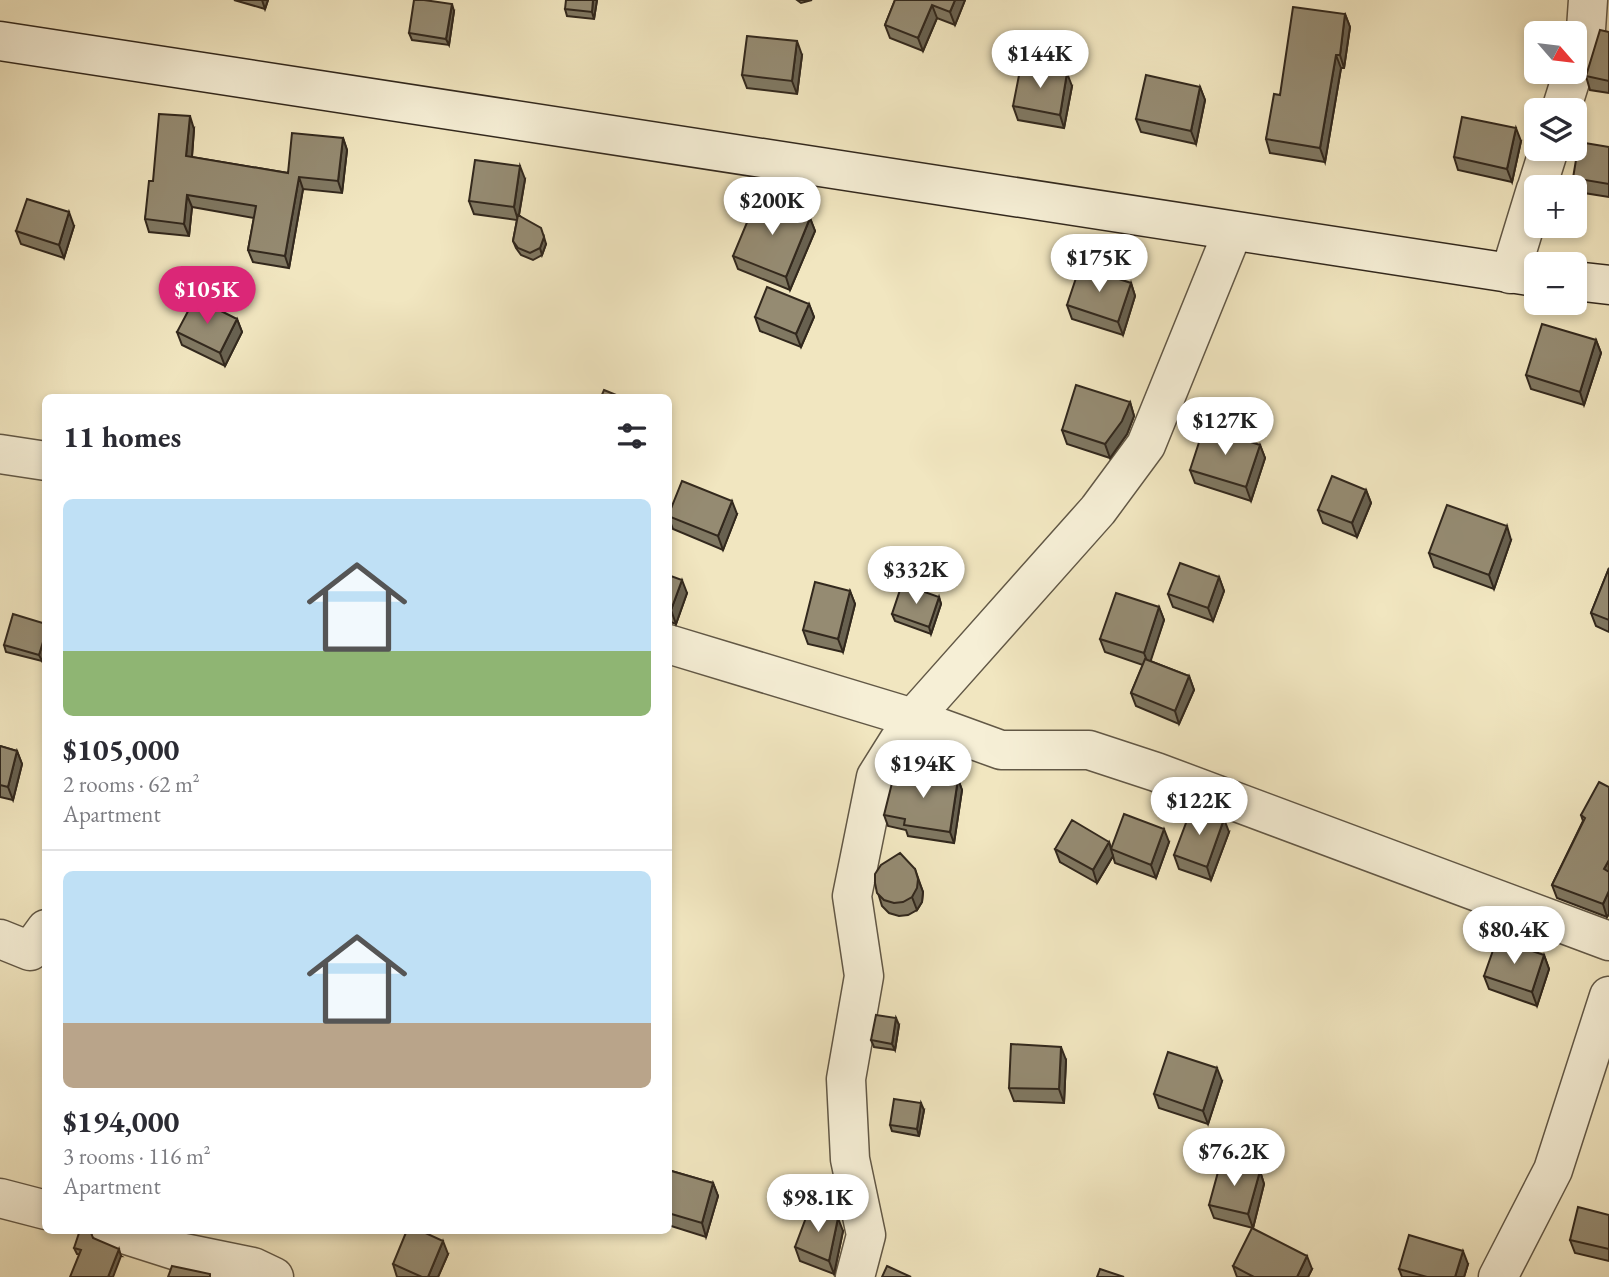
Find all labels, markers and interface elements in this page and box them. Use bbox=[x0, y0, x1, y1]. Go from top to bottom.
north arrow bbox=[1524, 21, 1587, 84]
map controls bbox=[1524, 21, 1587, 315]
pin: $144K bbox=[991, 31, 1089, 90]
text: $144K bbox=[1008, 38, 1072, 68]
button: layers bbox=[1524, 98, 1587, 161]
button: + bbox=[1524, 175, 1587, 238]
pin: $200K bbox=[723, 177, 821, 237]
text: $200K bbox=[740, 185, 804, 215]
pin: $175K bbox=[1050, 234, 1148, 294]
text: $175K bbox=[1067, 242, 1131, 272]
button: − bbox=[1524, 252, 1587, 315]
pin: $105K bbox=[158, 266, 256, 326]
text: $105K bbox=[175, 274, 239, 304]
pin: $127K bbox=[1176, 398, 1274, 457]
text: $127K bbox=[1193, 405, 1257, 435]
text: 11 homes bbox=[63, 417, 181, 456]
icon: filters bbox=[613, 417, 651, 455]
icon: home bbox=[294, 544, 420, 670]
pin: $332K bbox=[867, 546, 965, 606]
text: $332K bbox=[884, 554, 948, 584]
text: $105,000 bbox=[63, 730, 179, 769]
pin: $194K bbox=[874, 740, 972, 800]
text: $194K bbox=[891, 748, 955, 778]
text: 2 rooms · 62 m² bbox=[63, 769, 200, 799]
pin: $122K bbox=[1150, 778, 1248, 837]
text: $122K bbox=[1167, 785, 1231, 815]
text: Apartment bbox=[63, 799, 161, 829]
pin: $80.4K bbox=[1457, 906, 1571, 966]
text: $80.4K bbox=[1479, 914, 1549, 944]
icon: home bbox=[294, 916, 420, 1042]
text: $194,000 bbox=[63, 1102, 179, 1141]
pin: $76.2K bbox=[1177, 1128, 1291, 1188]
text: $76.2K bbox=[1199, 1136, 1269, 1166]
text: 3 rooms · 116 m² bbox=[63, 1141, 211, 1171]
text: Apartment bbox=[63, 1171, 161, 1201]
pin: $98.1K bbox=[761, 1174, 875, 1234]
text: $98.1K bbox=[783, 1182, 853, 1212]

